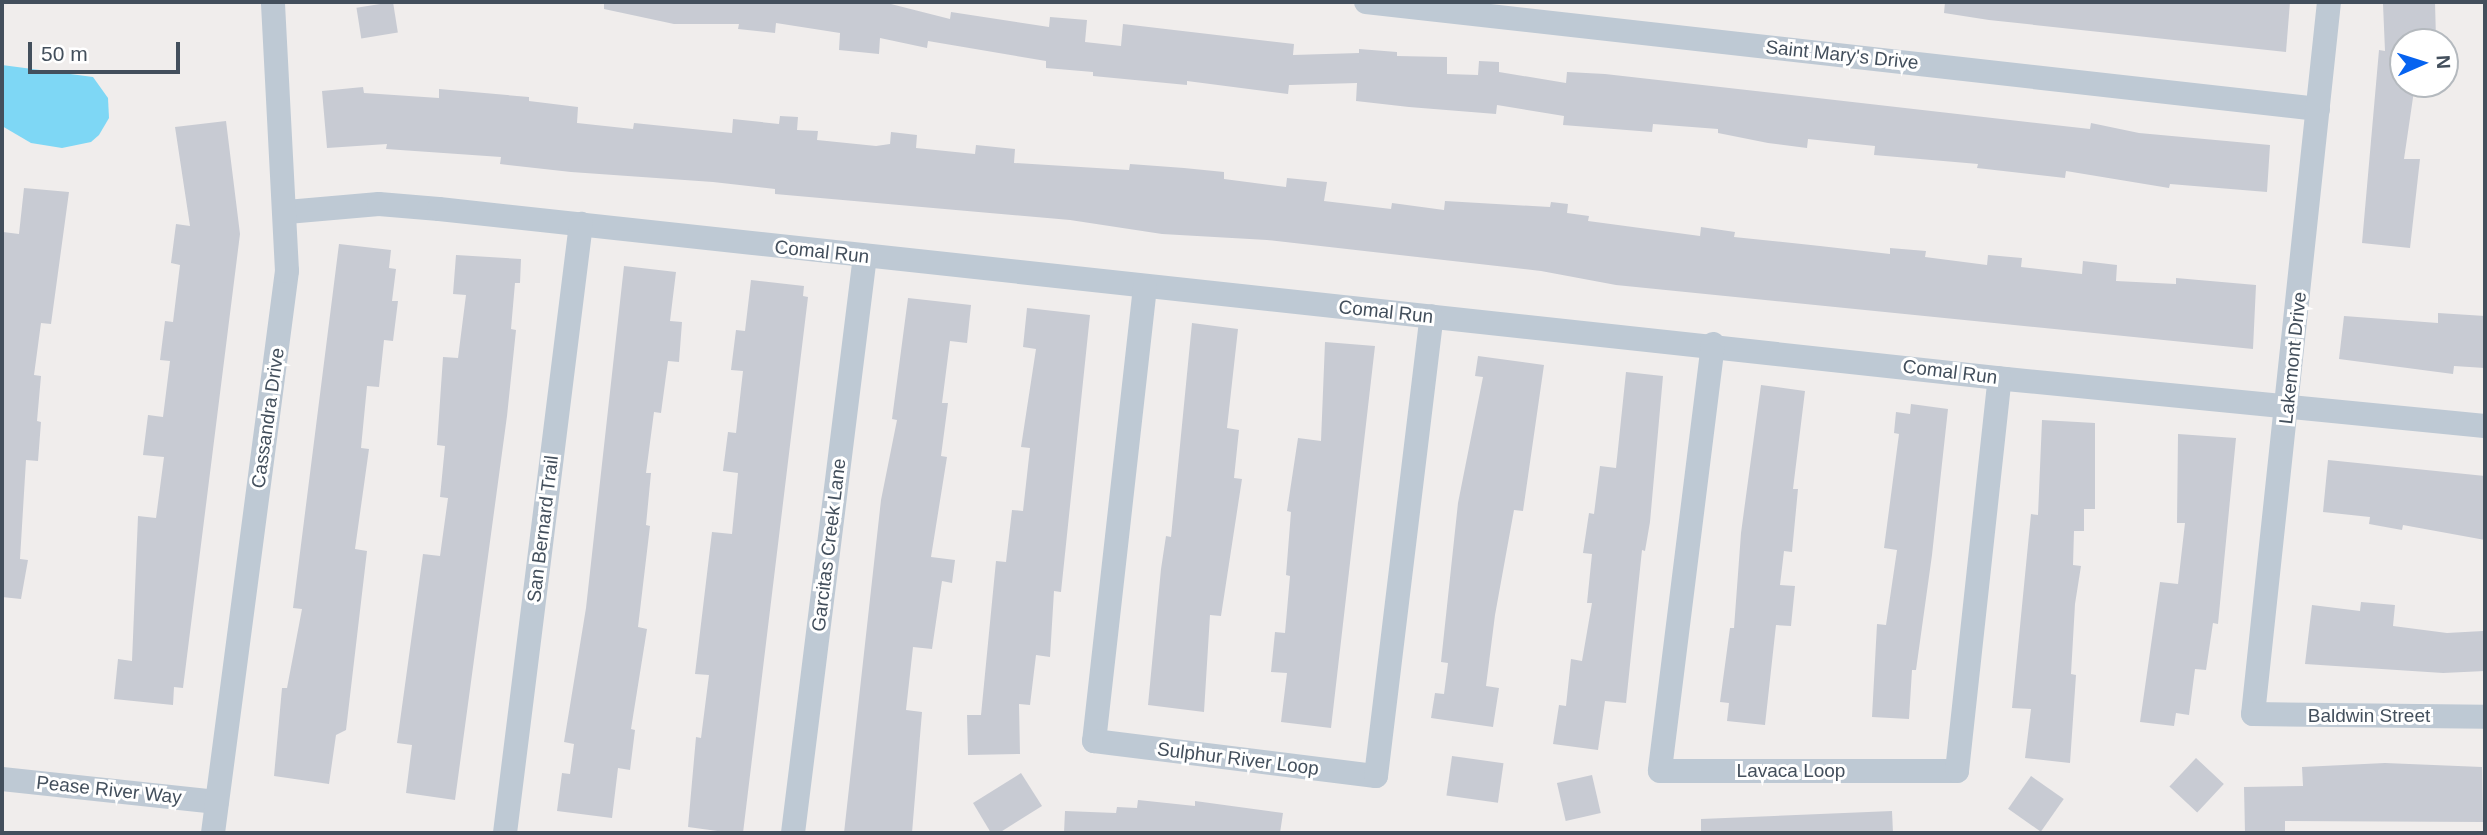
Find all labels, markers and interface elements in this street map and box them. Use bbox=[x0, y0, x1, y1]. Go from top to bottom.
scale bar bbox=[32, 28, 184, 72]
north arrow bbox=[2389, 28, 2459, 98]
street label: Saint Mary's Drive bbox=[1764, 36, 1920, 74]
text: 50 m bbox=[41, 42, 88, 65]
text: N bbox=[2433, 55, 2454, 69]
street label: Comal Run bbox=[774, 236, 870, 268]
street label: Lakemont Drive bbox=[2275, 291, 2311, 425]
street label: Comal Run bbox=[1338, 296, 1434, 328]
street label: Cassandra Drive bbox=[247, 346, 289, 490]
street label: Comal Run bbox=[1901, 355, 1999, 389]
street label: San Bernard Trail bbox=[523, 454, 563, 604]
street label: Garcitas Creek Lane bbox=[807, 457, 851, 633]
street label: Baldwin Street bbox=[2308, 705, 2430, 727]
street label: Sulphur River Loop bbox=[1156, 738, 1320, 780]
street label: Lavaca Loop bbox=[1737, 760, 1845, 782]
street label: Pease River Way bbox=[35, 771, 183, 809]

